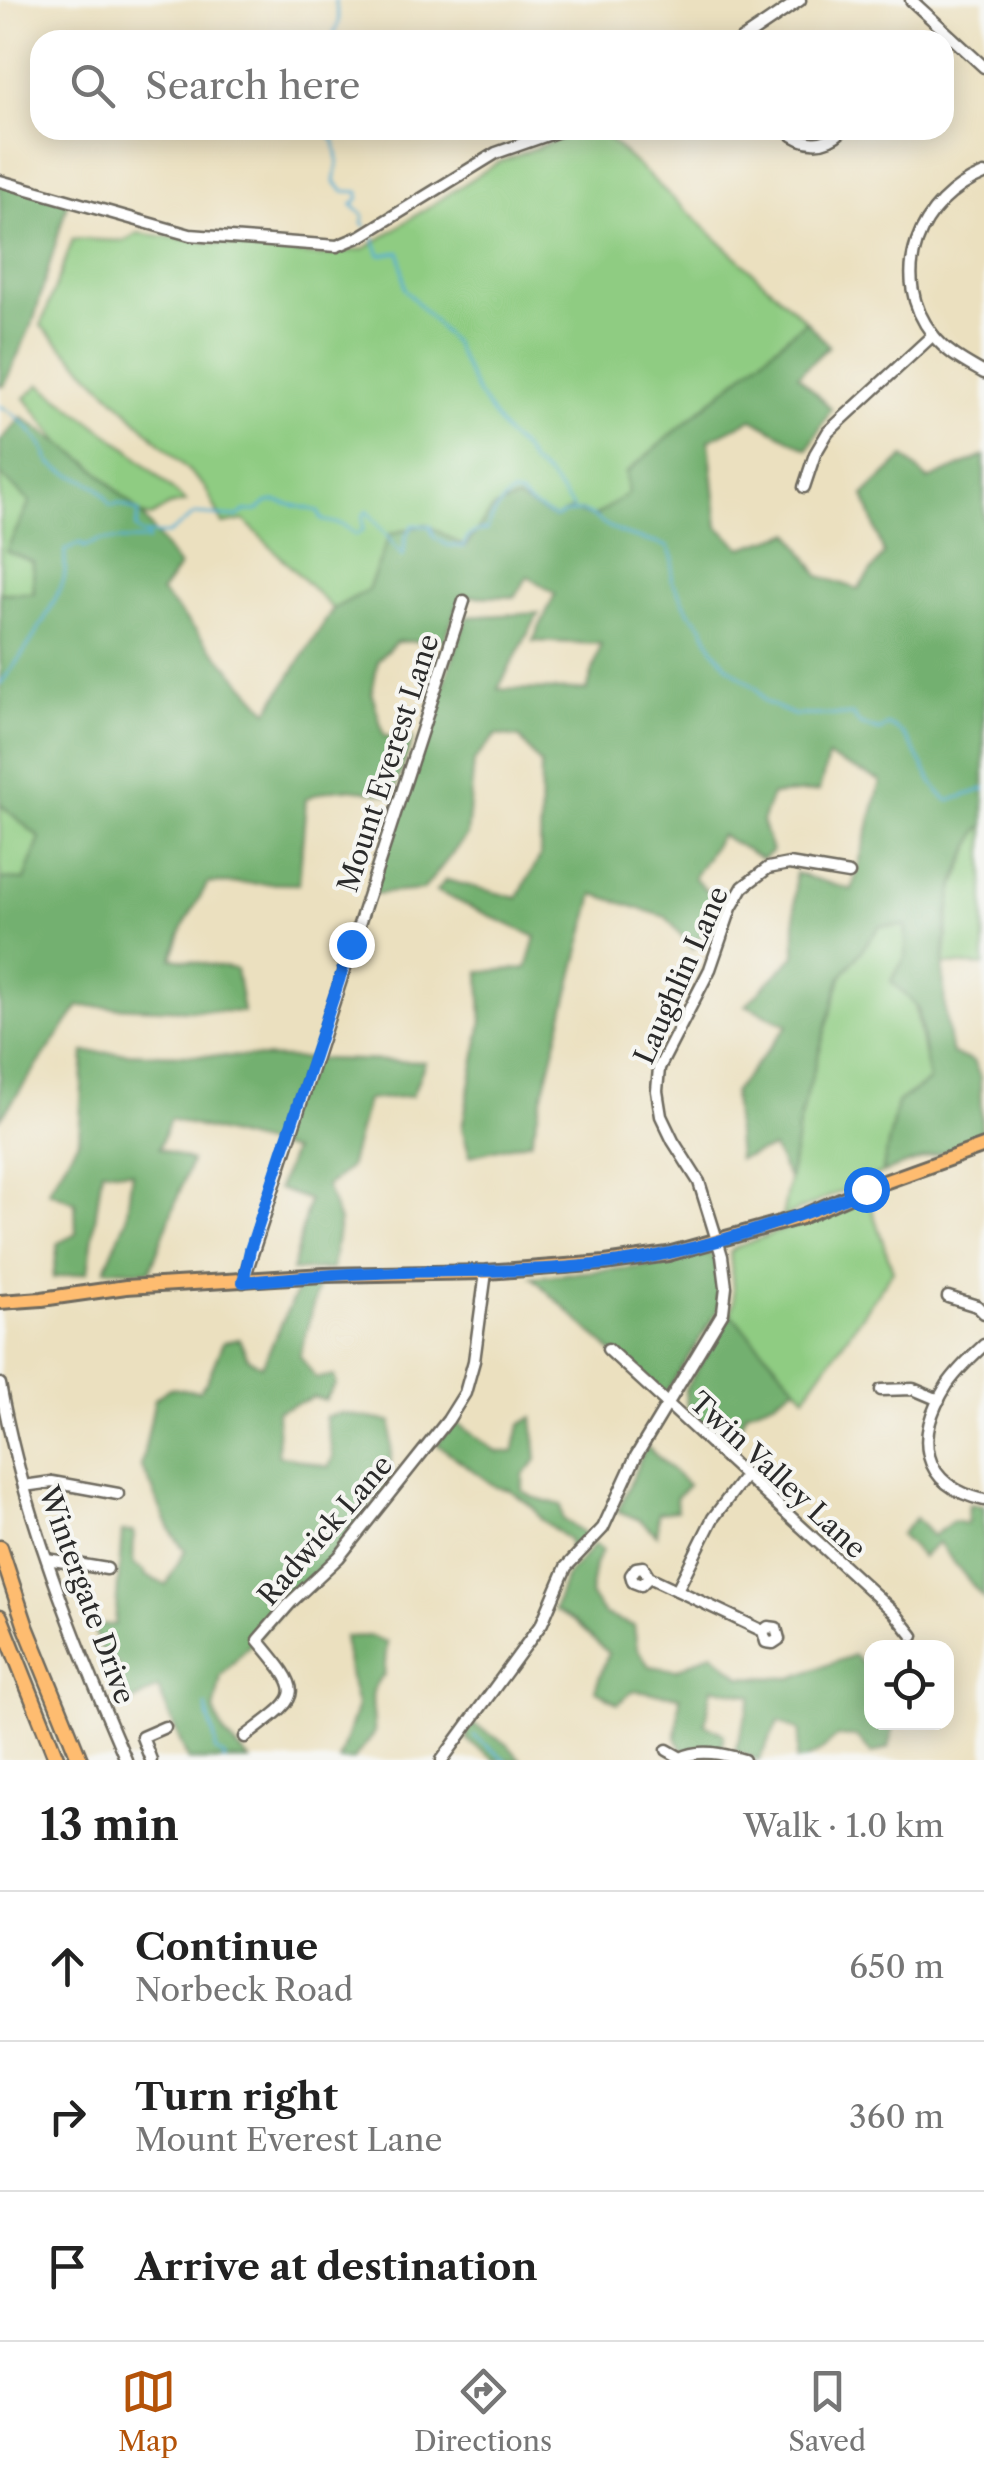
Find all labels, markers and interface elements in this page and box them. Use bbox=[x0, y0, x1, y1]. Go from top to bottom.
search box bbox=[30, 30, 954, 140]
icon: search bbox=[65, 58, 120, 113]
text: Search here bbox=[145, 62, 360, 109]
street label: Mount Everest Lane bbox=[330, 630, 446, 896]
street label: Laughlin Lane bbox=[627, 881, 735, 1069]
route end bbox=[329, 922, 375, 968]
route start bbox=[844, 1167, 890, 1213]
street label: Twin Valley Lane bbox=[683, 1385, 873, 1565]
street label: Radwick Lane bbox=[251, 1448, 399, 1612]
street label: Wintergate Drive bbox=[31, 1481, 142, 1708]
map controls bbox=[864, 1640, 954, 1730]
button: locate bbox=[864, 1640, 954, 1730]
text: 13 min bbox=[40, 1799, 179, 1851]
text: Walk · 1.0 km bbox=[743, 1806, 944, 1845]
text: Continue bbox=[135, 1923, 318, 1970]
icon: ahead bbox=[40, 1939, 95, 1994]
text: 650 m bbox=[849, 1947, 944, 1986]
text: Norbeck Road bbox=[135, 1970, 353, 2009]
text: Turn right bbox=[135, 2073, 338, 2120]
icon: right bbox=[40, 2089, 95, 2144]
text: 360 m bbox=[849, 2097, 944, 2136]
text: Mount Everest Lane bbox=[135, 2120, 442, 2159]
icon: arrive bbox=[40, 2239, 95, 2294]
text: Arrive at destination bbox=[135, 2243, 538, 2290]
tab: Map bbox=[118, 2364, 178, 2458]
tab: Directions bbox=[414, 2364, 552, 2458]
tab: Saved bbox=[788, 2364, 866, 2458]

